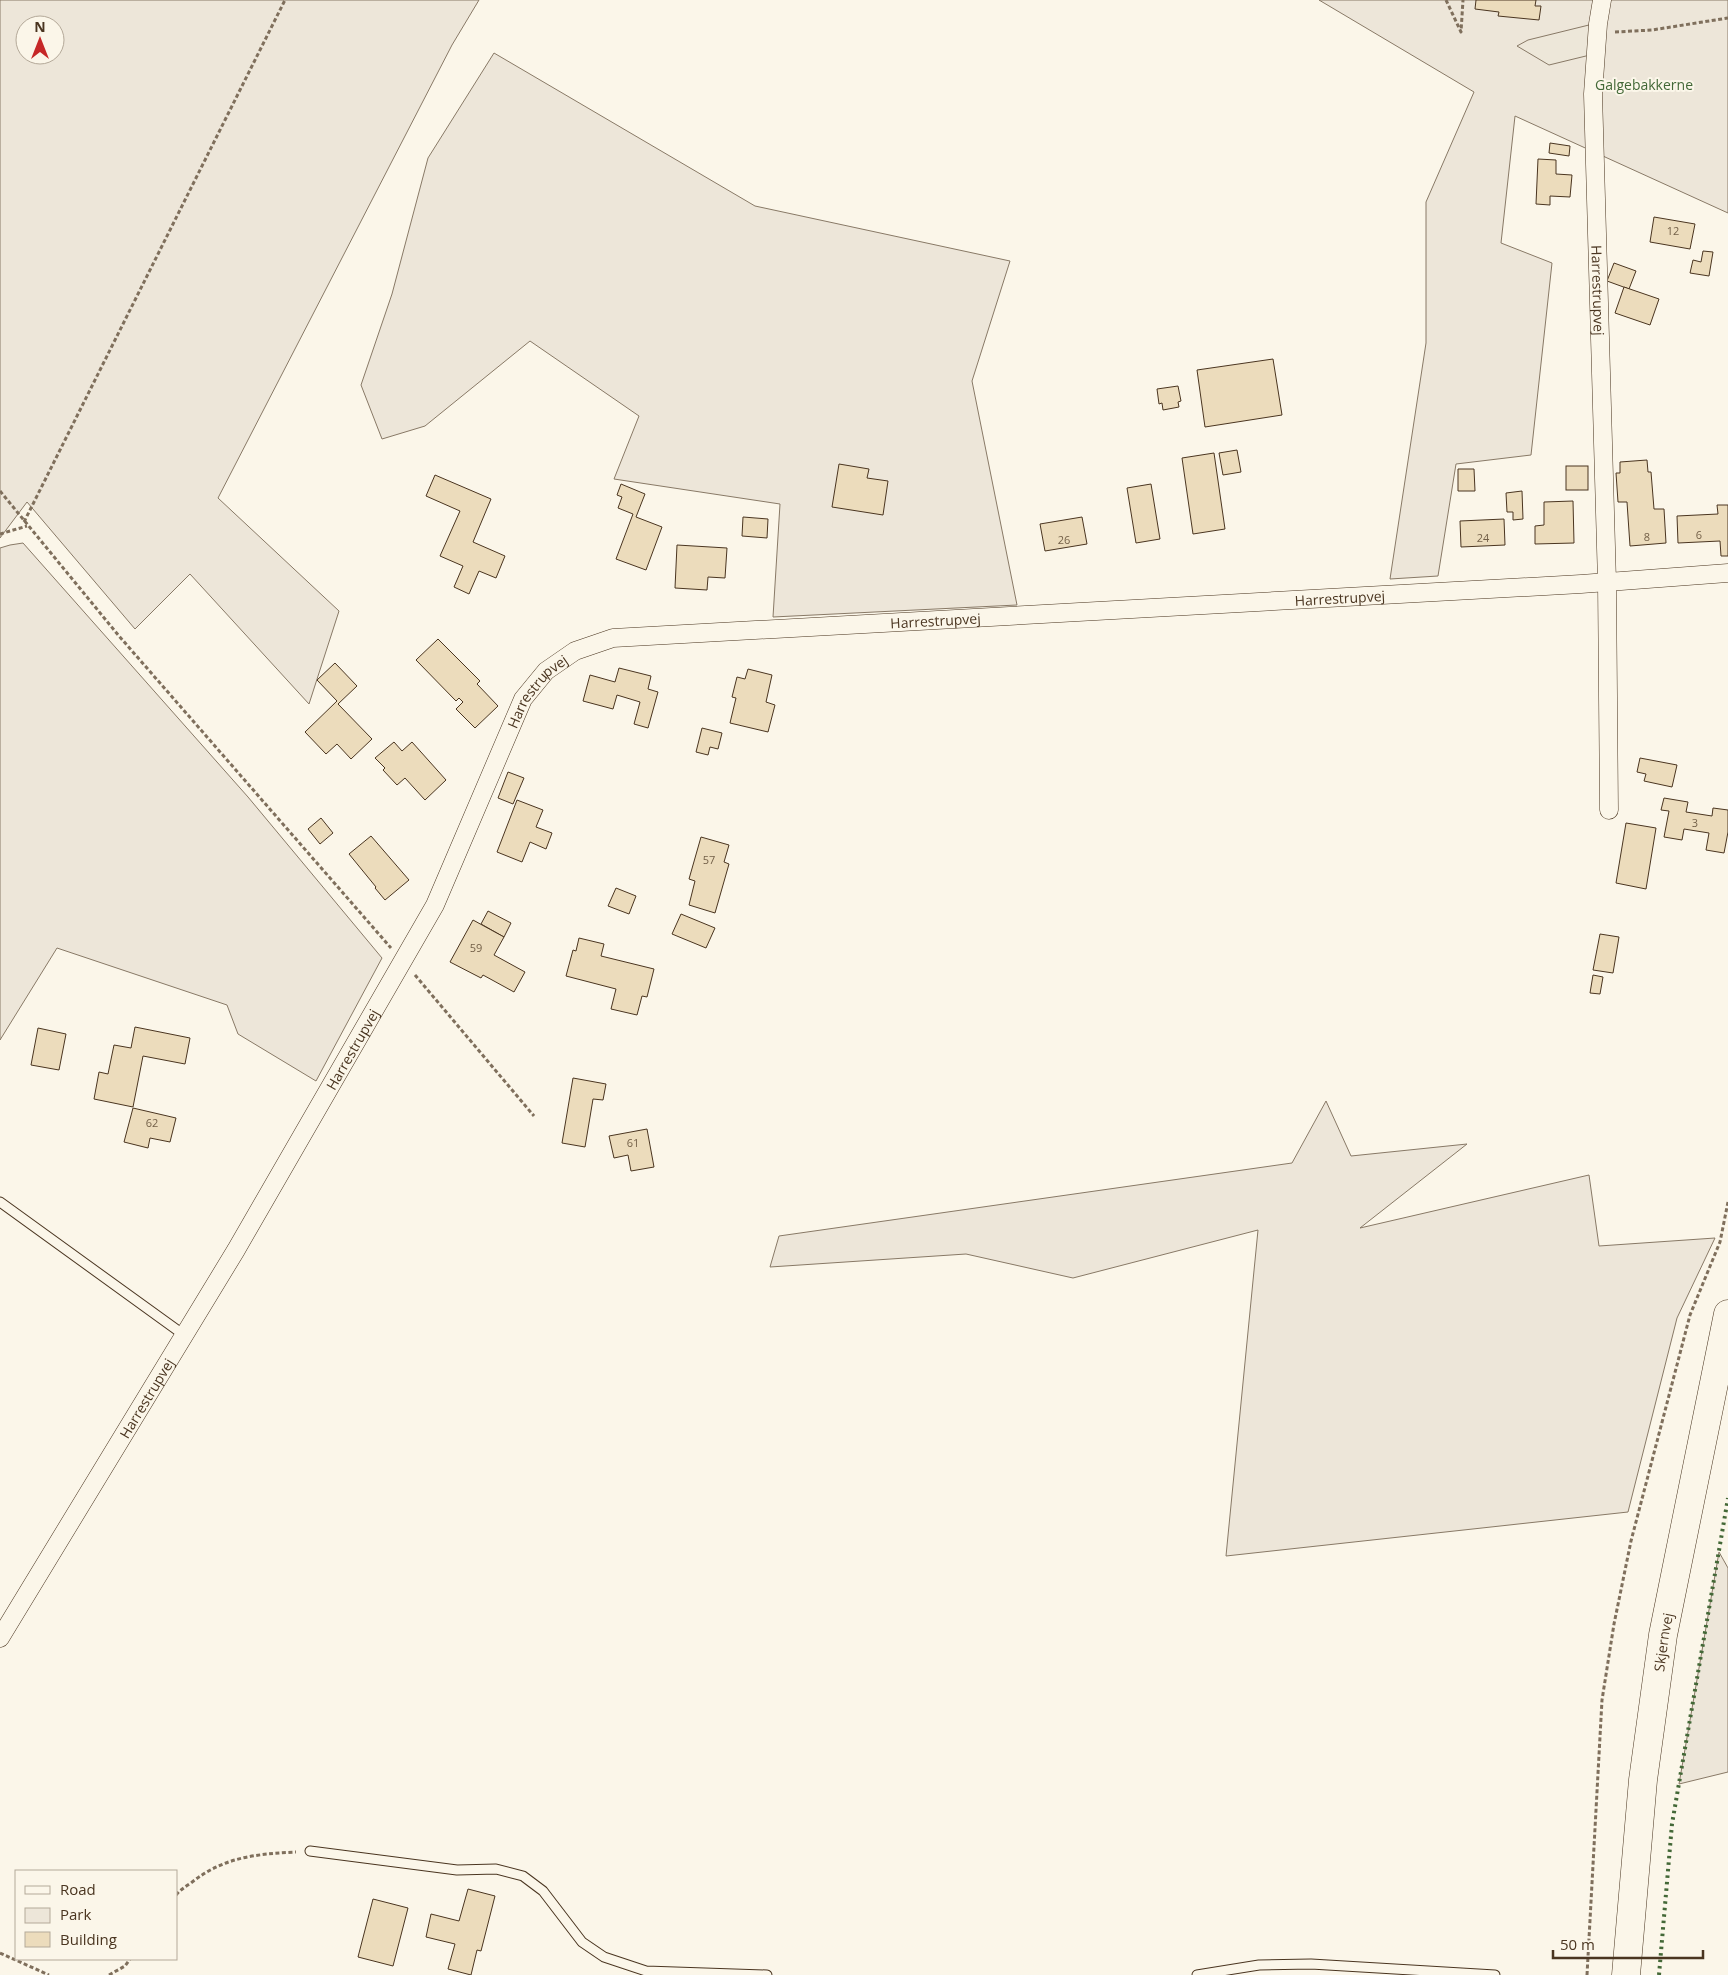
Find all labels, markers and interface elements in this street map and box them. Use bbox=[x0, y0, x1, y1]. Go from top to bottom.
north arrow bbox=[15, 15, 65, 65]
text: N bbox=[34, 17, 46, 36]
park label: Galgebakkerne bbox=[1595, 75, 1693, 94]
house number: 12 bbox=[1667, 223, 1679, 238]
street label: Harrestrupvej bbox=[1588, 245, 1609, 336]
house number: 6 bbox=[1696, 527, 1702, 542]
house number: 8 bbox=[1644, 529, 1650, 544]
house number: 24 bbox=[1477, 530, 1490, 545]
house number: 26 bbox=[1058, 532, 1070, 547]
street label: Harrestrupvej bbox=[1294, 585, 1386, 609]
street label: Harrestrupvej bbox=[890, 608, 981, 632]
street label: Harrestrupvej bbox=[502, 650, 571, 731]
house number: 3 bbox=[1692, 815, 1698, 830]
house number: 57 bbox=[703, 852, 715, 867]
house number: 59 bbox=[470, 940, 482, 955]
street label: Harrestrupvej bbox=[321, 1005, 383, 1093]
house number: 62 bbox=[146, 1115, 158, 1130]
house number: 61 bbox=[627, 1135, 639, 1150]
street label: Harrestrupvej bbox=[114, 1354, 178, 1441]
street label: Skjernvej bbox=[1649, 1611, 1677, 1673]
legend bbox=[15, 1870, 178, 1960]
text: Road bbox=[60, 1879, 96, 1899]
text: Park bbox=[60, 1904, 91, 1924]
scale bar bbox=[1553, 1928, 1703, 1960]
text: Building bbox=[60, 1929, 117, 1949]
text: 50 m bbox=[1560, 1934, 1595, 1954]

